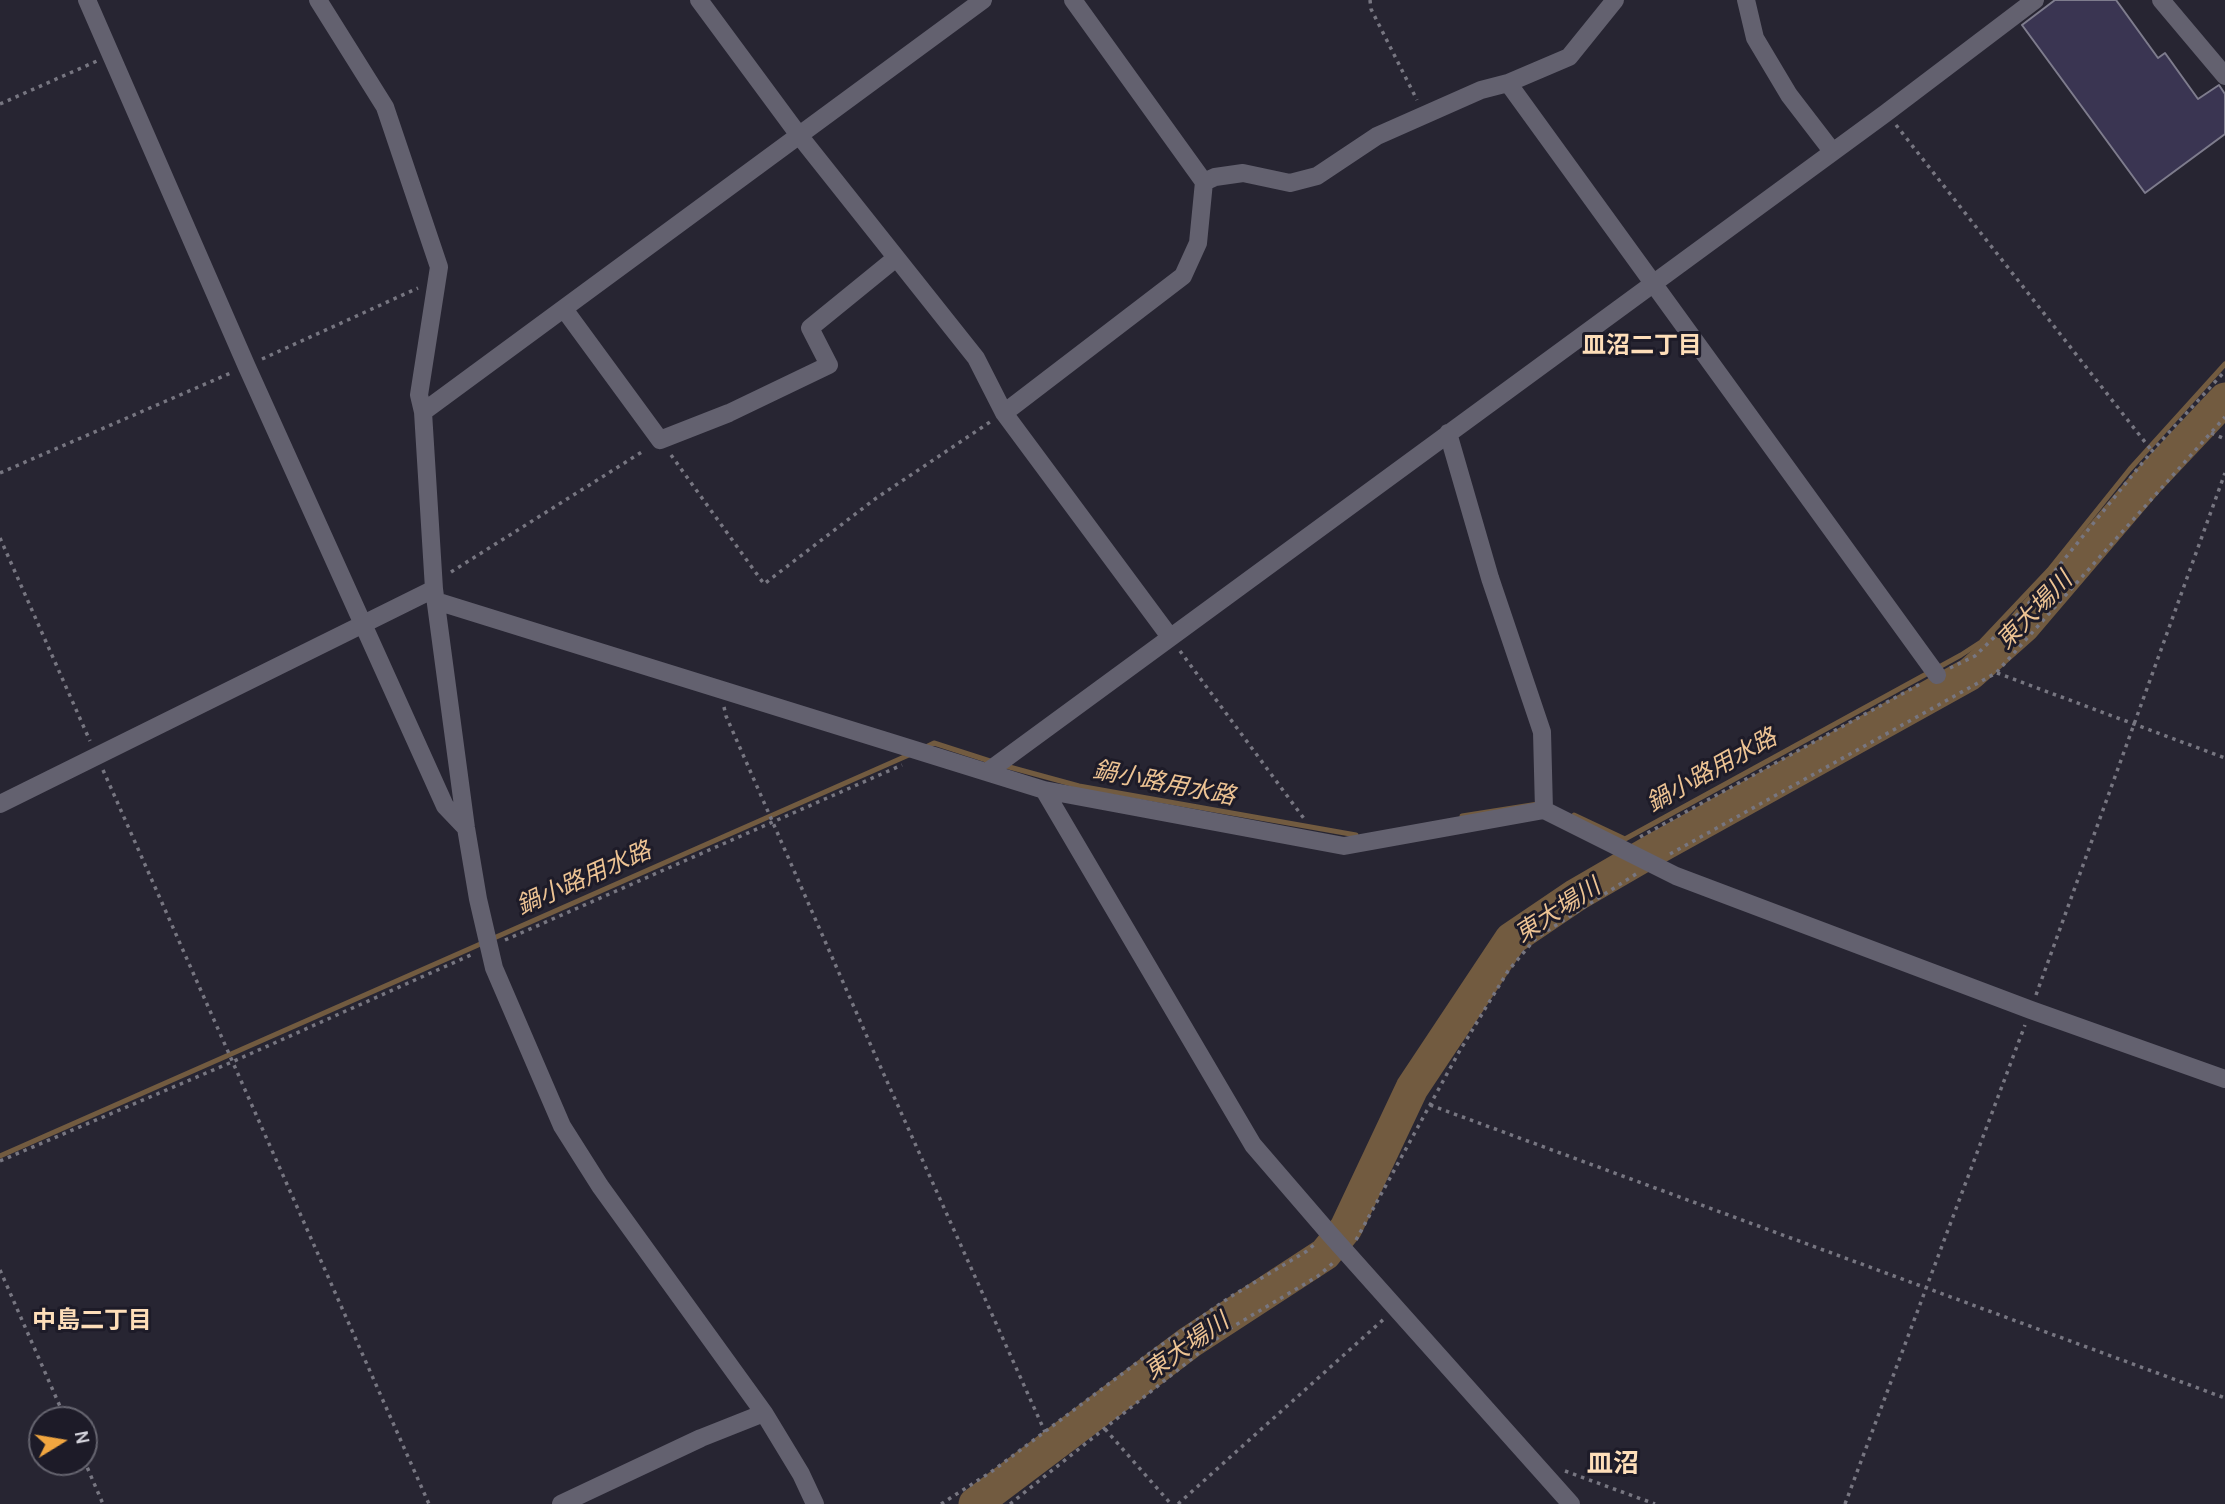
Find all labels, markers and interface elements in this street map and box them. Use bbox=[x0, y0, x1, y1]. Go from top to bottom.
district label: 皿沼二丁目 bbox=[1582, 332, 1702, 360]
water label: 東大場川 bbox=[1991, 566, 2079, 656]
water label: 鍋小路用水路 bbox=[1642, 723, 1782, 819]
water label: 鍋小路用水路 bbox=[1091, 756, 1237, 812]
water label: 鍋小路用水路 bbox=[512, 837, 656, 921]
water label: 東大場川 bbox=[1510, 873, 1606, 949]
district label: 中島二丁目 bbox=[32, 1307, 152, 1335]
water label: 東大場川 bbox=[1139, 1308, 1235, 1386]
north arrow bbox=[28, 1406, 98, 1476]
text: N bbox=[70, 1429, 94, 1446]
district label: 皿沼 bbox=[1587, 1449, 1639, 1481]

